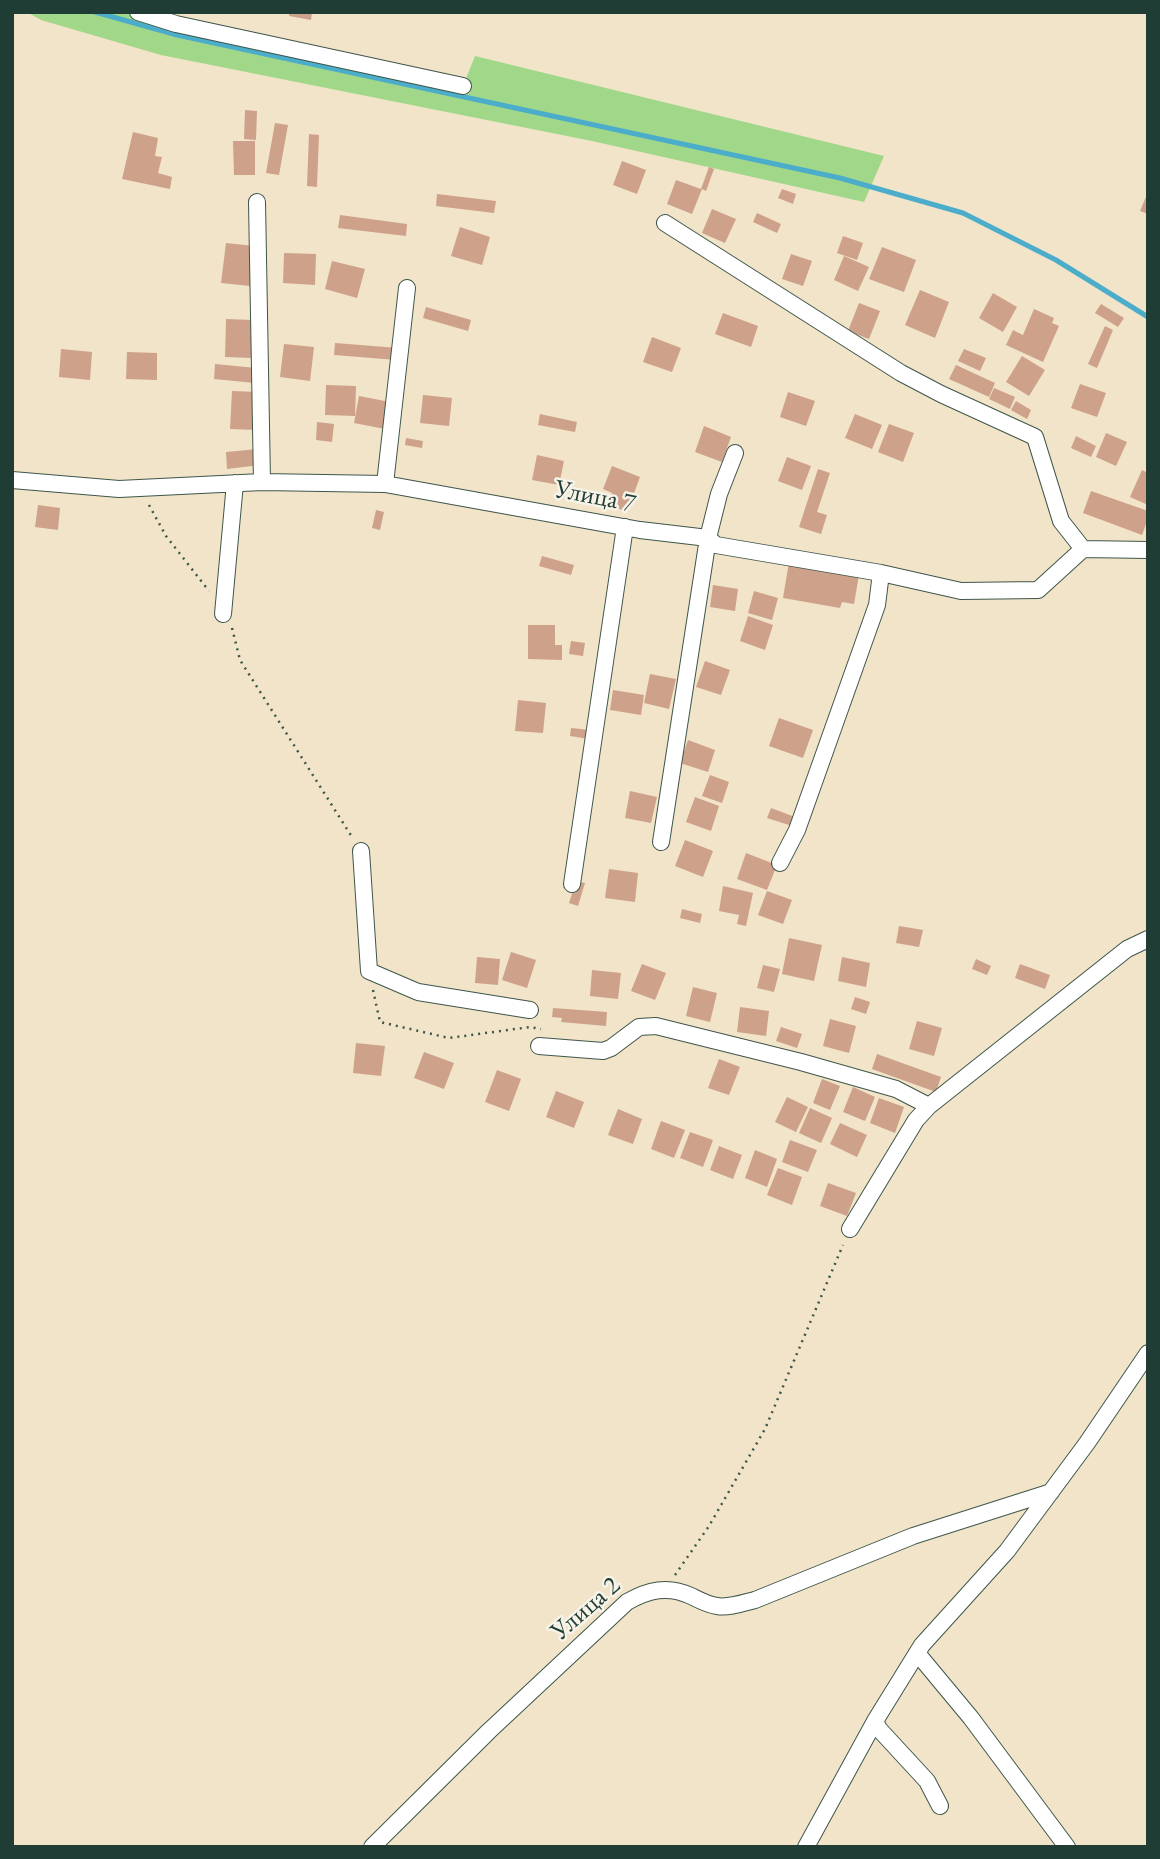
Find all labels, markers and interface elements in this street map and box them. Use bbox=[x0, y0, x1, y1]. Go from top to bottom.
street label: Улица 7 bbox=[552, 474, 638, 520]
street label: Улица 2 bbox=[545, 1570, 627, 1648]

